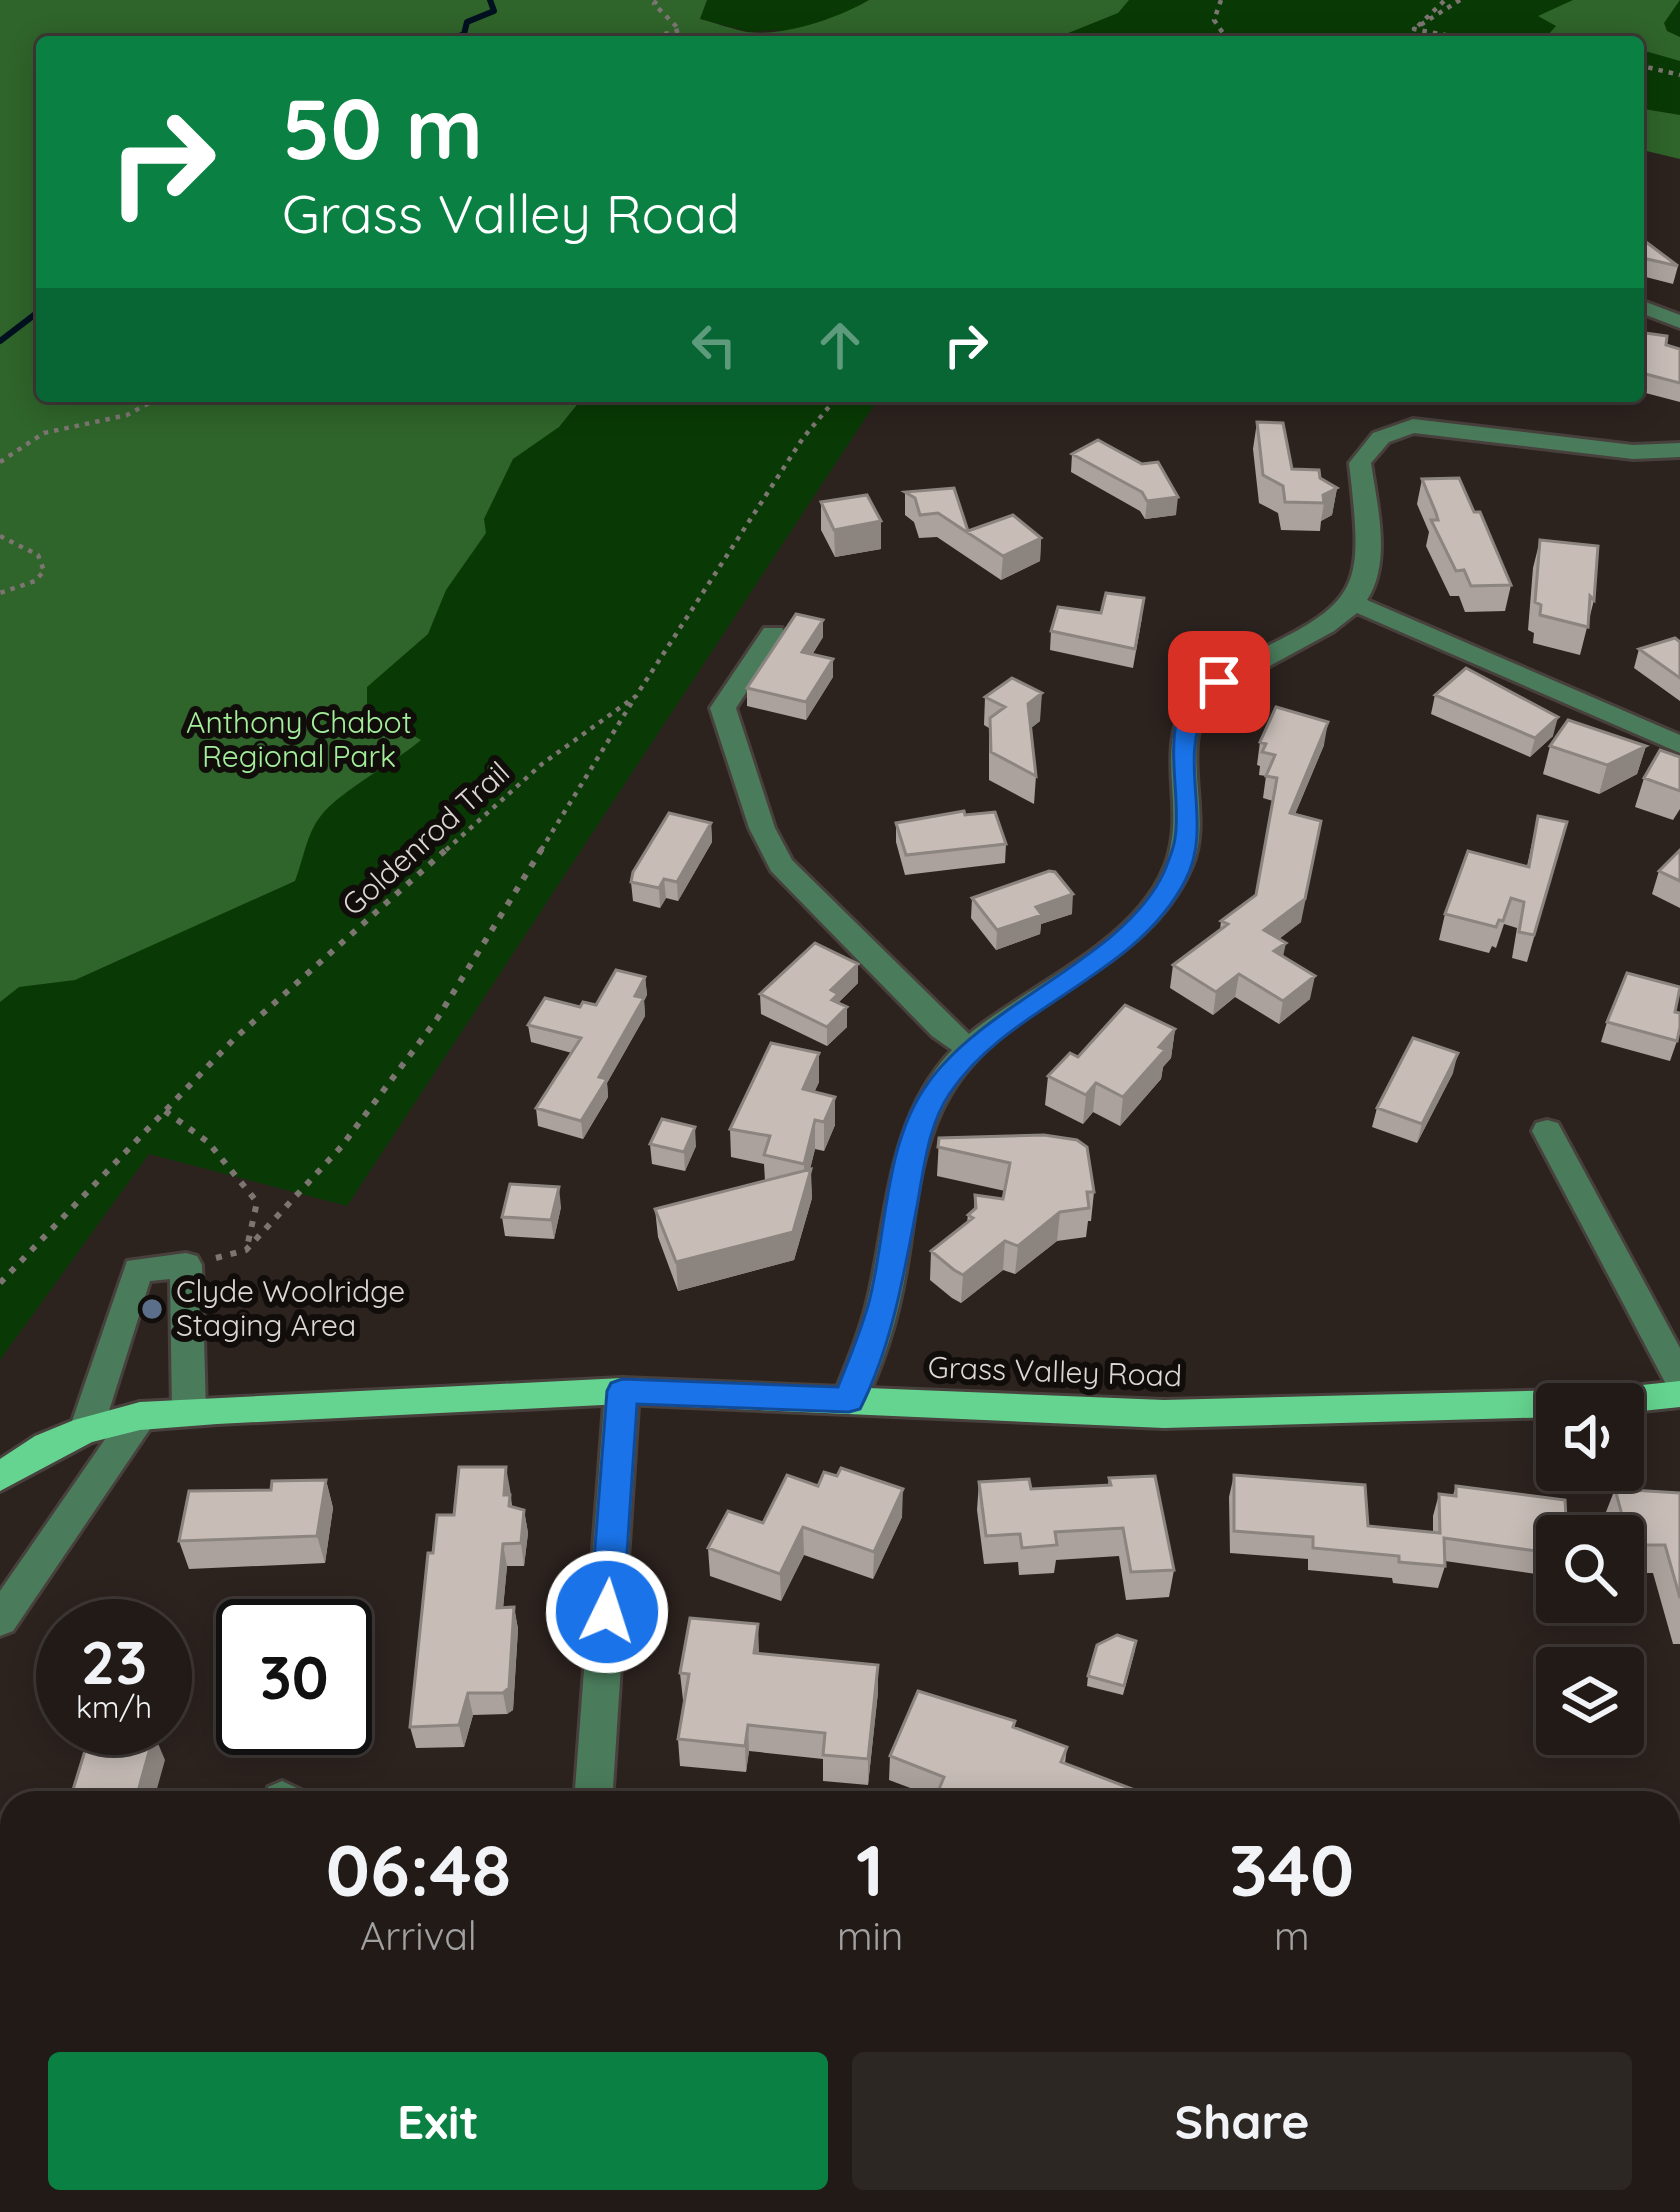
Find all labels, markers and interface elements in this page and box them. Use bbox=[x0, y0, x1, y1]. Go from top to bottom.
text: 50 m bbox=[282, 75, 483, 180]
icon: right bbox=[84, 84, 240, 240]
text: Grass Valley Road bbox=[282, 179, 740, 247]
icon: left bbox=[681, 312, 747, 378]
icon: ahead bbox=[807, 312, 873, 378]
icon: right bbox=[933, 312, 999, 378]
pin bbox=[1168, 631, 1270, 733]
icon: arrive bbox=[1186, 649, 1252, 715]
park label: Anthony Chabot Regional Park bbox=[186, 703, 412, 775]
street label: Goldenrod Trail bbox=[334, 753, 517, 923]
place label: Clyde Woolridge Staging Area bbox=[176, 1272, 405, 1344]
marker: Clyde Woolridge Staging Area bbox=[139, 1296, 165, 1322]
street label: Grass Valley Road bbox=[927, 1348, 1183, 1394]
map controls bbox=[1536, 1383, 1644, 1755]
button: sound bbox=[1536, 1383, 1644, 1491]
button: search bbox=[1536, 1515, 1644, 1623]
position arrow bbox=[544, 1549, 670, 1675]
speed limit sign: 30 bbox=[216, 1599, 372, 1755]
text: 23 bbox=[81, 1624, 147, 1699]
button: layers bbox=[1536, 1647, 1644, 1755]
text: km/h bbox=[76, 1688, 152, 1726]
text: 06:48 bbox=[326, 1824, 511, 1914]
text: 1 bbox=[856, 1824, 884, 1914]
text: 340 bbox=[1229, 1824, 1354, 1914]
text: Arrival bbox=[360, 1911, 477, 1960]
text: min bbox=[837, 1911, 903, 1960]
text: m bbox=[1274, 1911, 1309, 1960]
button: Exit bbox=[48, 2052, 828, 2190]
button: Share bbox=[852, 2052, 1632, 2190]

